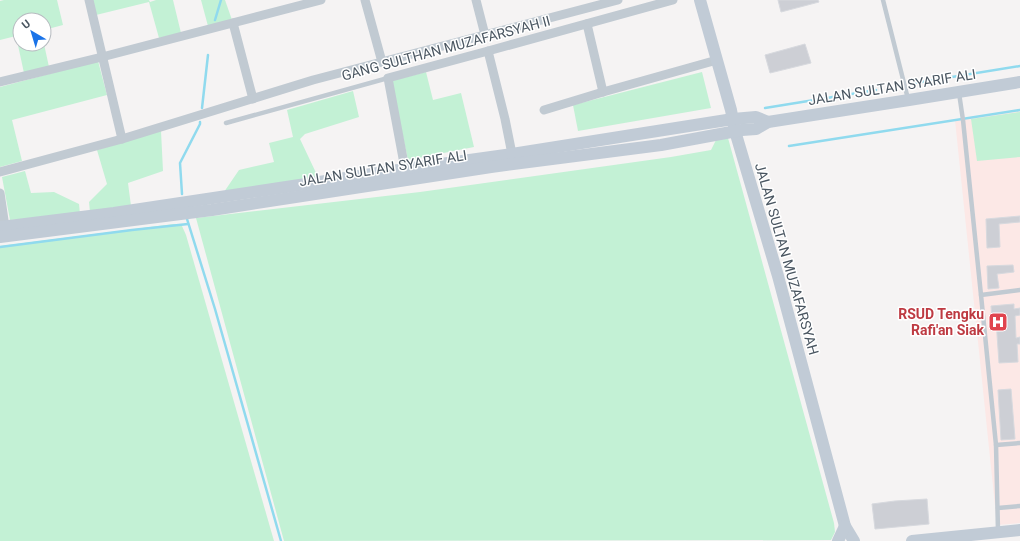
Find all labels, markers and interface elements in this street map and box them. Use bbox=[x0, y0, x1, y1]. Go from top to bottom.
north arrow bbox=[12, 12, 52, 52]
street label: GANG SULTHAN MUZAFARSYAH II bbox=[340, 12, 552, 84]
text: U bbox=[19, 17, 33, 32]
street label: JALAN SULTAN SYARIF ALI bbox=[807, 66, 977, 108]
street label: JALAN SULTAN SYARIF ALI bbox=[298, 147, 468, 189]
street label: JALAN SULTAN MUZAFARSYAH bbox=[752, 161, 822, 357]
place label: RSUD Tengku Rafi'an Siak bbox=[898, 306, 985, 338]
hospital icon: RSUD Tengku Rafi'an Siak bbox=[987, 311, 1009, 333]

